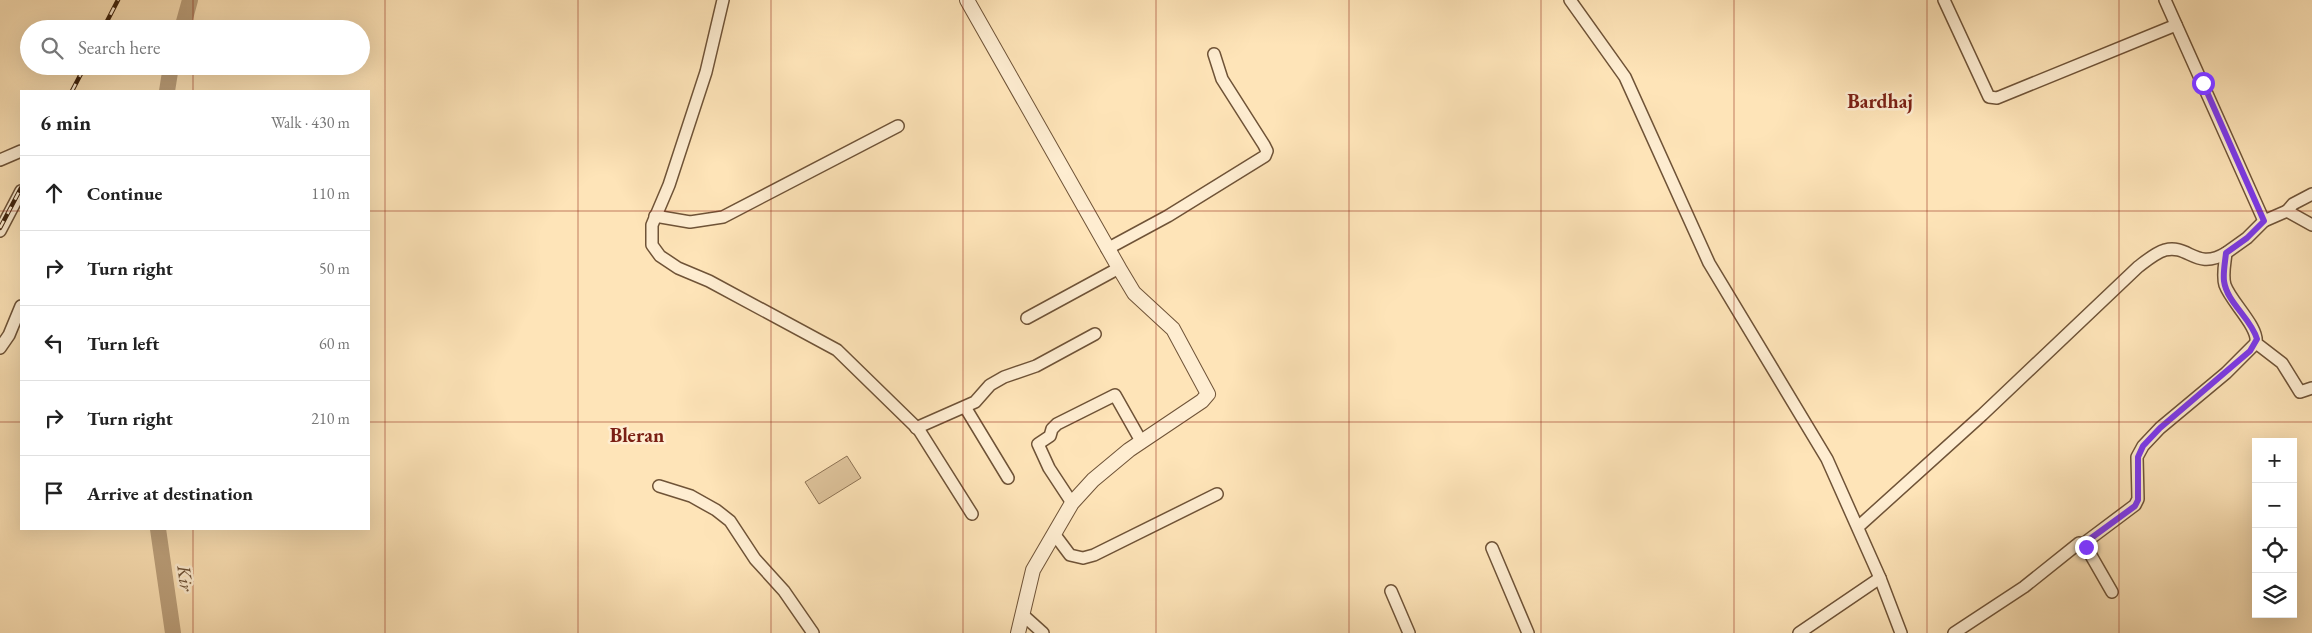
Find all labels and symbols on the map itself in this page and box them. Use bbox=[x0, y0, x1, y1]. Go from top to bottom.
route start bbox=[2192, 72, 2215, 95]
district label: Bardhaj bbox=[1847, 88, 1913, 114]
district label: Bleran bbox=[610, 422, 664, 448]
route end bbox=[2075, 536, 2098, 559]
water label: Kir bbox=[171, 563, 200, 593]

